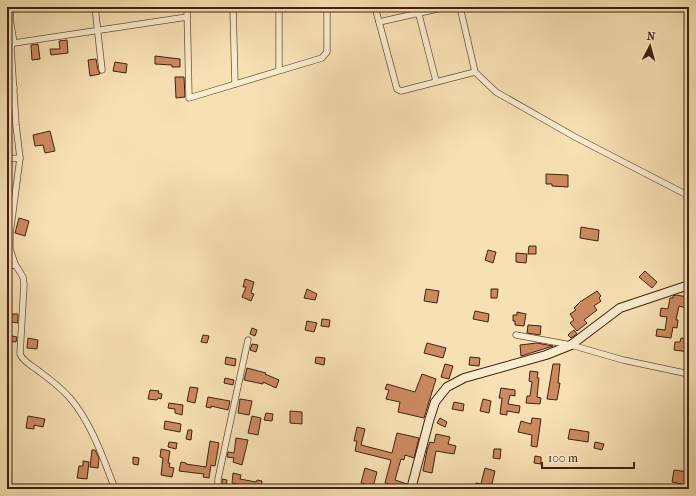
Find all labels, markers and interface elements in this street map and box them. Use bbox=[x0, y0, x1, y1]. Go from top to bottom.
north arrow bbox=[630, 26, 670, 66]
text: N bbox=[646, 30, 656, 44]
scale bar bbox=[542, 444, 634, 470]
text: 100 m bbox=[548, 451, 578, 465]

